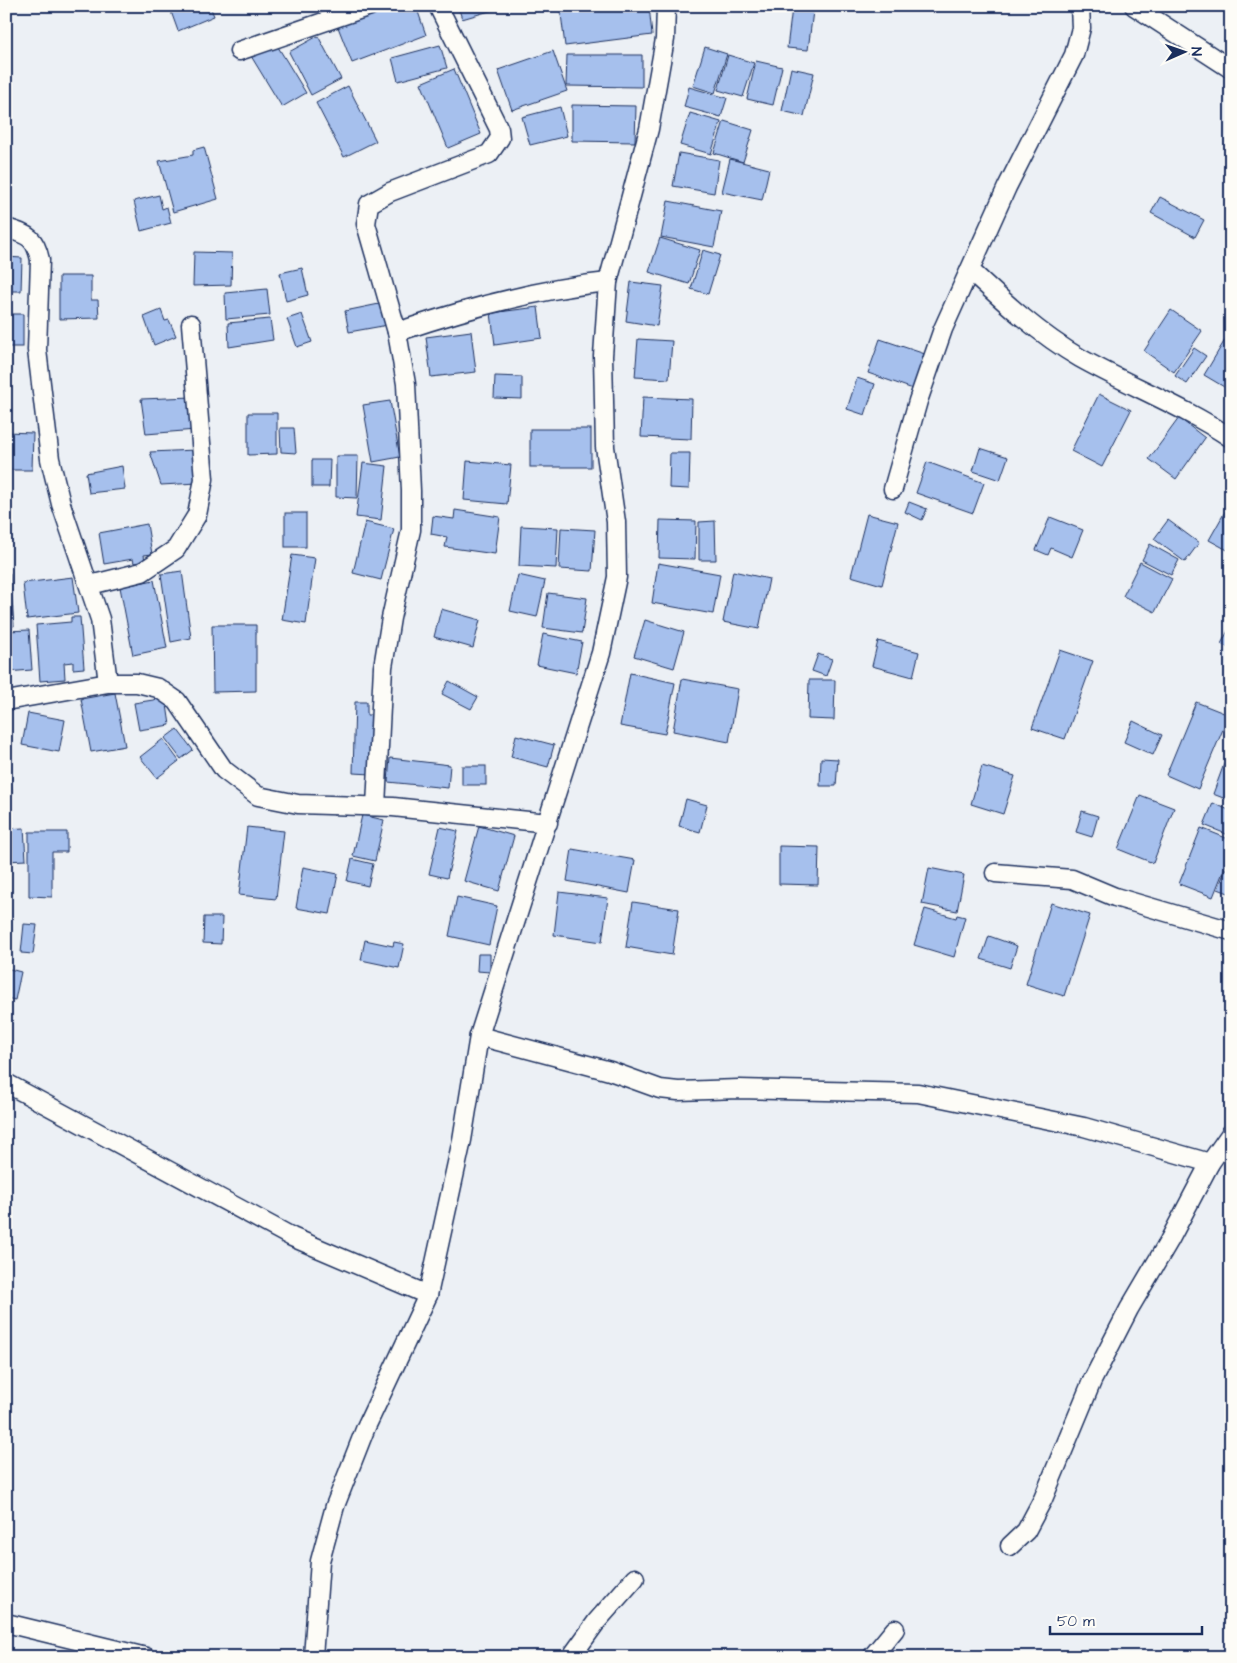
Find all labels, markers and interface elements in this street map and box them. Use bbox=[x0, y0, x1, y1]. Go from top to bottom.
north arrow bbox=[1160, 28, 1210, 78]
text: N bbox=[1186, 47, 1206, 57]
scale bar bbox=[1050, 1603, 1202, 1635]
text: 50 m bbox=[1057, 1611, 1095, 1632]

